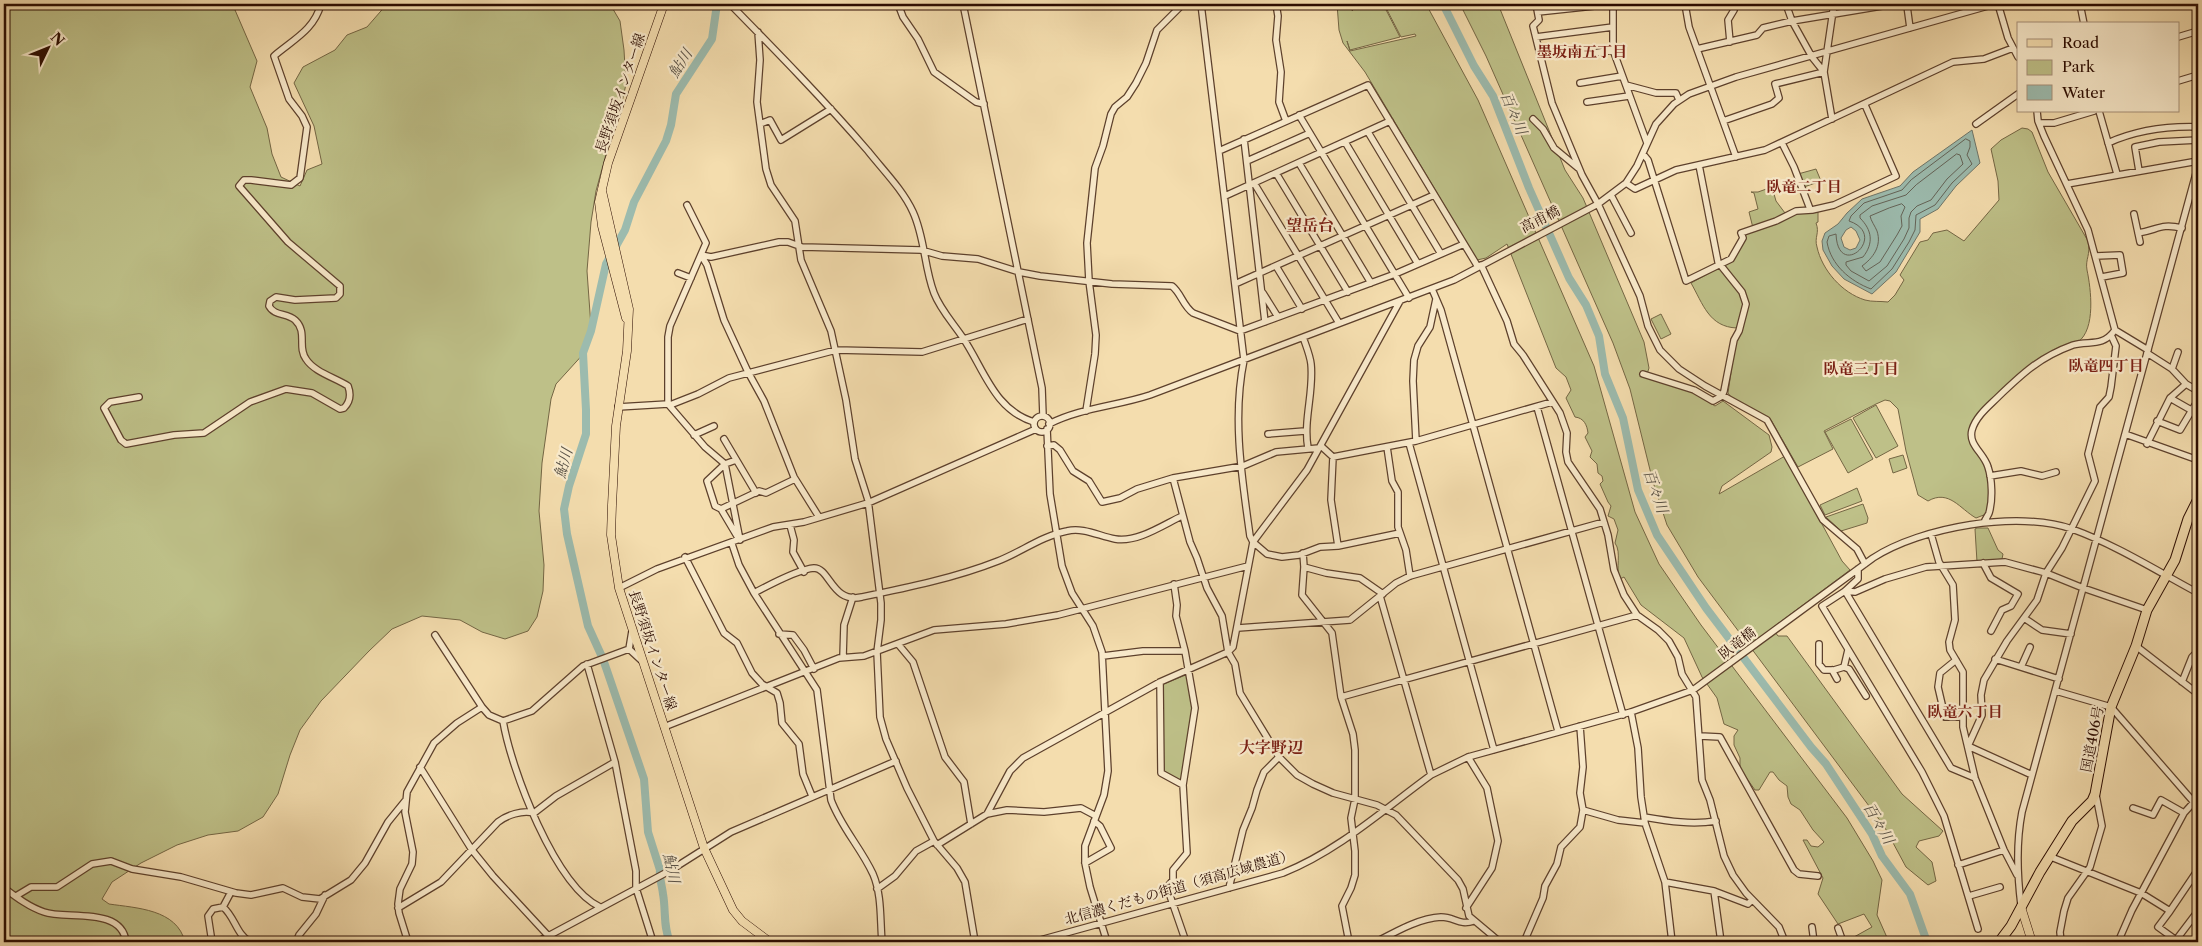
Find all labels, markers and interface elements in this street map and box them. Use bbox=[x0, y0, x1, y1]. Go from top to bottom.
north arrow bbox=[22, 22, 72, 72]
legend bbox=[2017, 22, 2180, 112]
text: N bbox=[47, 29, 68, 50]
street label: 長野須坂インター線 bbox=[591, 31, 649, 155]
text: Road bbox=[2062, 33, 2099, 52]
district label: 墨坂南五丁目 bbox=[1537, 42, 1627, 61]
water label: 鮎川 bbox=[664, 44, 697, 81]
text: Park bbox=[2062, 57, 2096, 76]
text: Water bbox=[2061, 83, 2106, 102]
water label: 百々川 bbox=[1496, 89, 1532, 139]
district label: 臥竜二丁目 bbox=[1766, 177, 1842, 196]
street label: 高甫橋 bbox=[1517, 201, 1563, 237]
district label: 望岳台 bbox=[1286, 215, 1334, 235]
district label: 臥竜四丁目 bbox=[2068, 356, 2144, 375]
district label: 臥竜三丁目 bbox=[1823, 359, 1899, 378]
water label: 鮎川 bbox=[550, 444, 577, 480]
water label: 百々川 bbox=[1640, 467, 1673, 517]
street label: 長野須坂インター線 bbox=[625, 588, 681, 712]
street label: 臥竜橋 bbox=[1715, 623, 1759, 663]
district label: 臥竜六丁目 bbox=[1927, 702, 2003, 721]
street label: 国道406号 bbox=[2077, 704, 2107, 774]
district label: 大字野辺 bbox=[1239, 737, 1303, 757]
water label: 百々川 bbox=[1860, 799, 1899, 849]
street label: 北信濃くだもの街道（須高広域農道） bbox=[1062, 846, 1296, 928]
water label: 鮎川 bbox=[660, 851, 685, 887]

